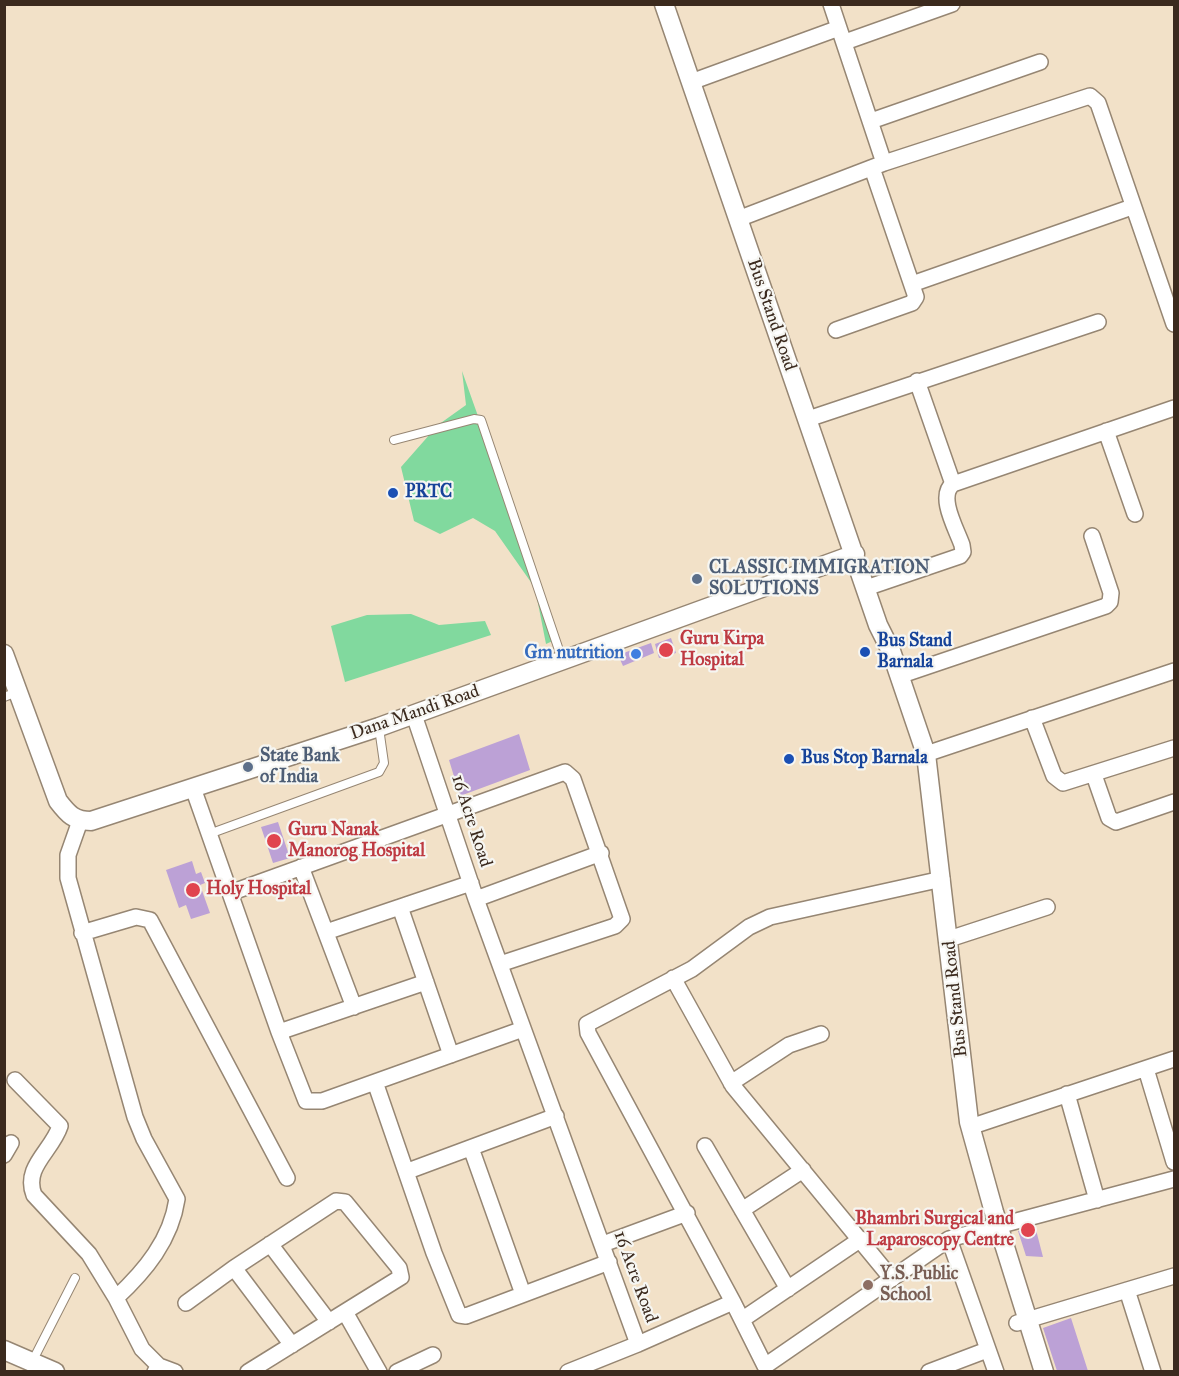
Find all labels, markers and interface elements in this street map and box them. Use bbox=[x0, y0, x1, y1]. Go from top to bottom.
street label: Bus Stand Road bbox=[742, 256, 800, 374]
place label: PRTC bbox=[405, 482, 452, 504]
marker: PRTC bbox=[386, 486, 400, 500]
place label: CLASSIC IMMIGRATION SOLUTIONS bbox=[709, 558, 930, 600]
marker: CLASSIC IMMIGRATION SOLUTIONS bbox=[690, 572, 704, 586]
place label: Guru Kirpa Hospital bbox=[680, 629, 764, 672]
place label: Bus Stand Barnala bbox=[877, 631, 952, 674]
marker: Guru Kirpa Hospital bbox=[657, 641, 675, 659]
place label: Gm nutrition bbox=[524, 643, 624, 665]
marker: Bus Stand Barnala bbox=[858, 645, 872, 659]
marker: Gm nutrition bbox=[629, 647, 643, 661]
street label: Dana Mandi Road bbox=[348, 681, 482, 745]
place label: State Bank of India bbox=[260, 746, 340, 789]
place label: Bus Stop Barnala bbox=[801, 748, 928, 770]
marker: Bus Stop Barnala bbox=[782, 752, 796, 766]
marker: State Bank of India bbox=[241, 760, 255, 774]
street label: 16 Acre Road bbox=[446, 772, 496, 870]
place label: Guru Nanak Manorog Hospital bbox=[288, 820, 425, 862]
marker: Guru Nanak Manorog Hospital bbox=[265, 832, 283, 850]
place label: Holy Hospital bbox=[206, 879, 311, 901]
marker: Holy Hospital bbox=[184, 881, 202, 899]
street label: Bus Stand Road bbox=[939, 940, 973, 1058]
place label: Bhambri Surgical and Laparoscopy Centre bbox=[855, 1209, 1014, 1252]
marker: Bhambri Surgical and Laparoscopy Centre bbox=[1019, 1221, 1037, 1239]
street label: 16 Acre Road bbox=[608, 1228, 662, 1326]
place label: Y.S. Public School bbox=[880, 1264, 958, 1306]
marker: Y.S. Public School bbox=[861, 1278, 875, 1292]

